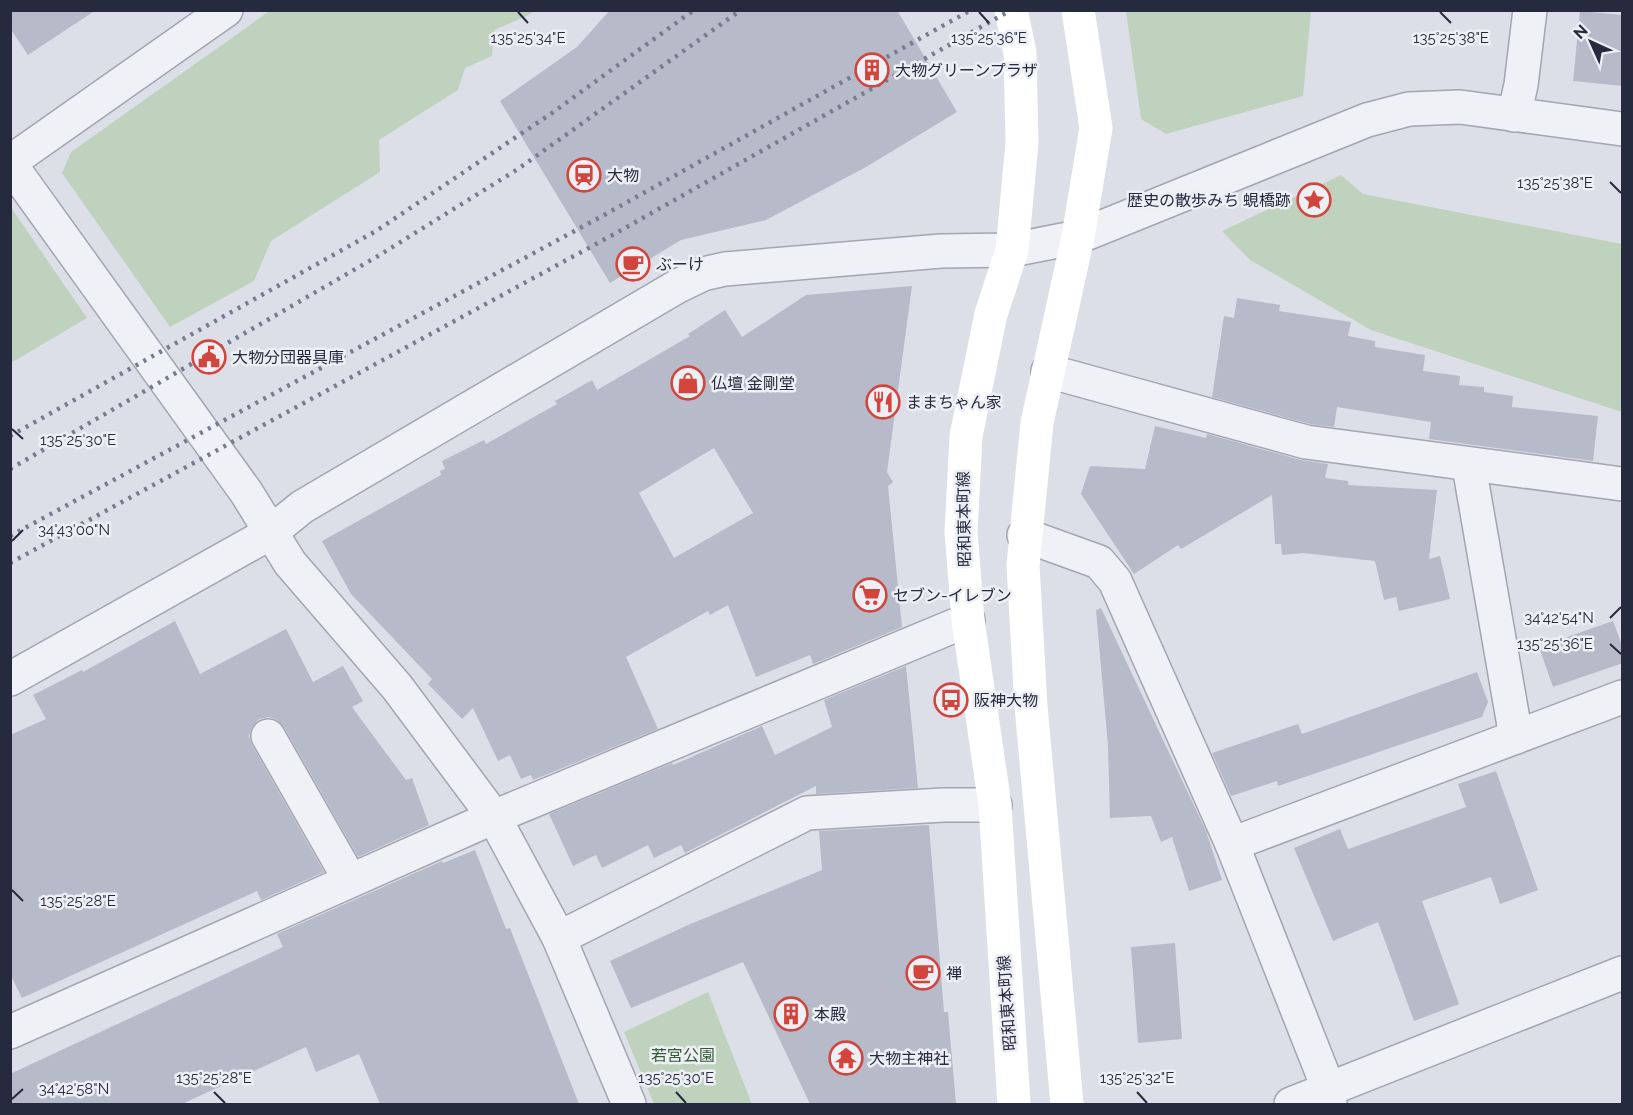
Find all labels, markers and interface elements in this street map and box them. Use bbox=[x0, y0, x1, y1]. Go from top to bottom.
north arrow bbox=[1561, 12, 1621, 72]
text: N bbox=[1570, 21, 1592, 43]
text: 135°25'34"E bbox=[490, 29, 566, 47]
text: 135°25'36"E bbox=[951, 29, 1027, 47]
text: 135°25'38"E bbox=[1413, 29, 1489, 47]
building icon: 大物グリーンプラザ bbox=[854, 52, 890, 88]
place label: 大物グリーンプラザ bbox=[895, 61, 1038, 80]
station icon: 大物 bbox=[566, 157, 602, 193]
place label: 大物 bbox=[607, 166, 639, 185]
text: 135°25'38"E bbox=[1517, 174, 1593, 192]
place icon: 歴史の散歩みち 蜆橋跡 bbox=[1296, 182, 1332, 218]
place label: 歴史の散歩みち 蜆橋跡 bbox=[1127, 191, 1291, 210]
cafe icon: ぶーけ bbox=[615, 246, 651, 282]
place label: ぶーけ bbox=[656, 255, 704, 274]
public building icon: 大物分団器具庫 bbox=[191, 339, 227, 375]
place label: 大物分団器具庫 bbox=[232, 348, 344, 367]
shop icon: 仏壇 金剛堂 bbox=[670, 365, 706, 401]
place label: 仏壇 金剛堂 bbox=[711, 374, 795, 393]
restaurant icon: ままちゃん家 bbox=[865, 384, 901, 420]
place label: ままちゃん家 bbox=[906, 393, 1002, 412]
text: 135°25'30"E bbox=[40, 431, 116, 449]
street label: 昭和東本町線 bbox=[954, 471, 974, 567]
text: 34°43'00"N bbox=[38, 521, 110, 539]
supermarket icon: セブン-イレブン bbox=[852, 577, 888, 613]
place label: セブン-イレブン bbox=[893, 586, 1012, 605]
text: 34°42'54"N bbox=[1524, 609, 1594, 627]
text: 135°25'36"E bbox=[1517, 635, 1593, 653]
bus stop icon: 阪神大物 bbox=[933, 682, 969, 718]
place label: 阪神大物 bbox=[974, 691, 1038, 710]
text: 135°25'28"E bbox=[40, 892, 116, 910]
street label: 昭和東本町線 bbox=[994, 954, 1020, 1052]
cafe icon: 禅 bbox=[905, 955, 941, 991]
place label: 禅 bbox=[946, 964, 962, 983]
building icon: 本殿 bbox=[773, 996, 809, 1032]
place label: 本殿 bbox=[814, 1005, 846, 1024]
temple icon: 大物主神社 bbox=[828, 1040, 864, 1076]
park label: 若宮公園 bbox=[651, 1046, 715, 1065]
place label: 大物主神社 bbox=[869, 1049, 949, 1068]
text: 135°25'28"E bbox=[176, 1069, 252, 1087]
text: 135°25'30"E bbox=[638, 1069, 714, 1087]
text: 135°25'32"E bbox=[1100, 1069, 1174, 1087]
text: 34°42'58"N bbox=[39, 1080, 109, 1098]

